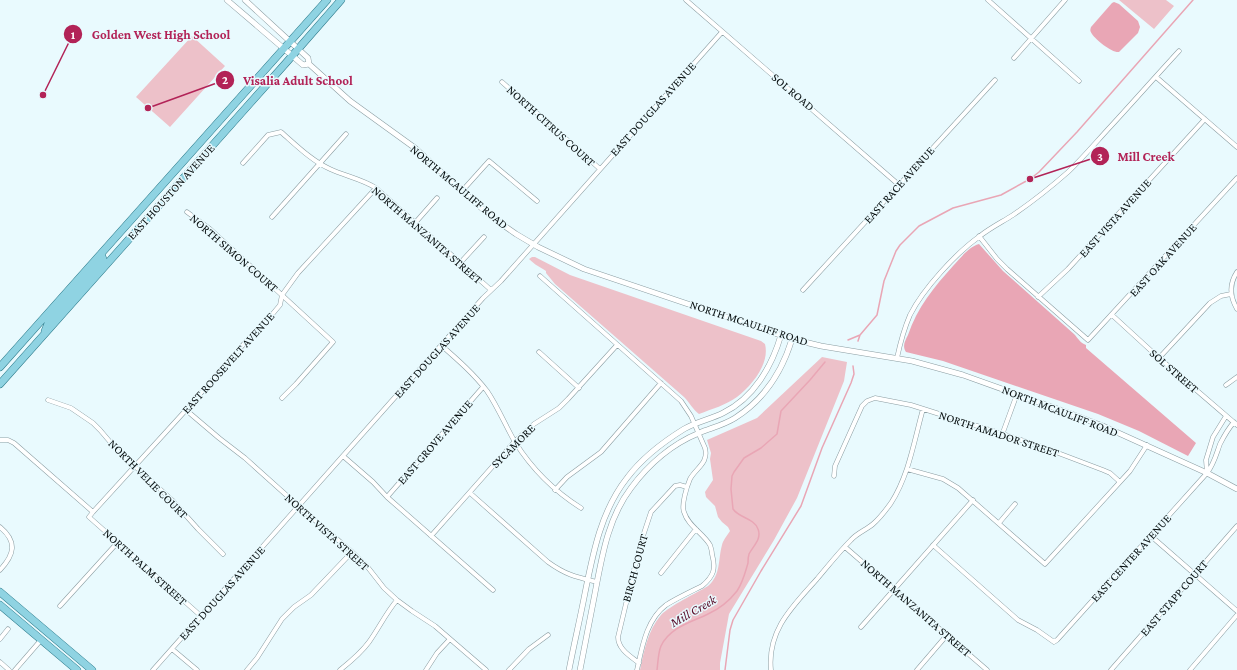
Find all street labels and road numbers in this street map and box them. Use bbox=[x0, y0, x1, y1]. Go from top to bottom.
street label: EAST DOUGLAS AVENUE bbox=[607, 59, 699, 159]
street label: SOL ROAD bbox=[769, 70, 817, 114]
street label: NORTH CITRUS COURT bbox=[504, 83, 598, 170]
street label: EAST HOUSTON AVENUE bbox=[124, 141, 218, 243]
street label: NORTH MCAULIFF ROAD bbox=[407, 142, 511, 232]
street label: EAST RACE AVENUE bbox=[861, 143, 938, 226]
street label: EAST VISTA AVENUE bbox=[1076, 175, 1154, 260]
street label: NORTH MANZANITA STREET bbox=[369, 183, 485, 287]
street label: NORTH SIMON COURT bbox=[187, 211, 281, 295]
street label: EAST OAK AVENUE bbox=[1126, 220, 1200, 300]
street label: NORTH MCAULIFF ROAD bbox=[688, 297, 810, 349]
street label: EAST DOUGLAS AVENUE bbox=[391, 301, 483, 401]
street label: EAST ROOSEVELT AVENUE bbox=[179, 309, 278, 417]
street label: SOL STREET bbox=[1147, 346, 1202, 396]
street label: NORTH MCAULIFF ROAD bbox=[1000, 382, 1120, 440]
street label: EAST GROVE AVENUE bbox=[394, 397, 476, 487]
street label: NORTH AMADOR STREET bbox=[937, 408, 1061, 460]
street label: SYCAMORE bbox=[488, 421, 538, 471]
street label: NORTH VELIE COURT bbox=[105, 436, 191, 522]
street label: NORTH VISTA STREET bbox=[282, 491, 372, 574]
street label: EAST CENTER AVENUE bbox=[1088, 511, 1174, 605]
street label: NORTH PALM STREET bbox=[100, 526, 190, 609]
street label: BIRCH COURT bbox=[619, 532, 651, 603]
street label: EAST DOUGLAS AVENUE bbox=[176, 543, 268, 643]
street label: NORTH MANZANITA STREET bbox=[858, 556, 974, 660]
street label: EAST STAPP COURT bbox=[1137, 557, 1211, 639]

